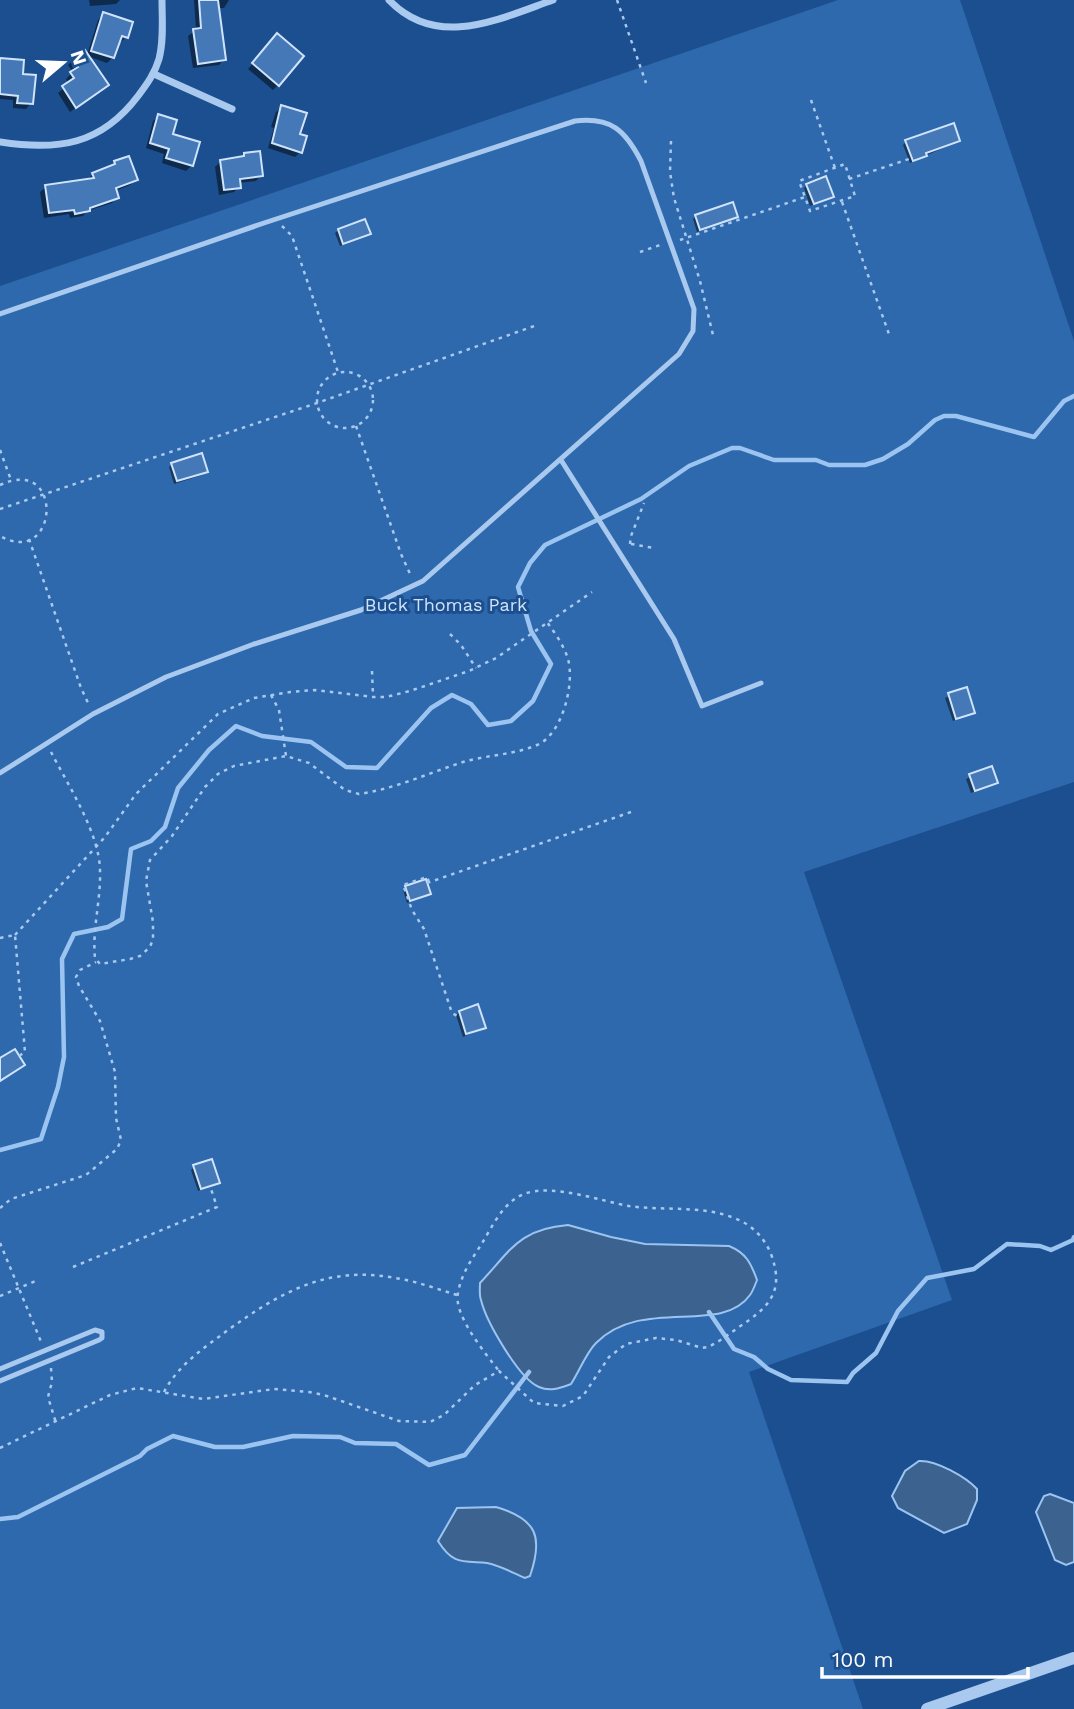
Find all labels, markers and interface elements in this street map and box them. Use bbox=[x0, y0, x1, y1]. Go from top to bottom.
north arrow bbox=[28, 28, 98, 98]
text: N bbox=[65, 47, 92, 68]
park label: Buck Thomas Park bbox=[365, 594, 527, 615]
scale bar bbox=[822, 1636, 1028, 1680]
text: 100 m bbox=[832, 1647, 894, 1672]

